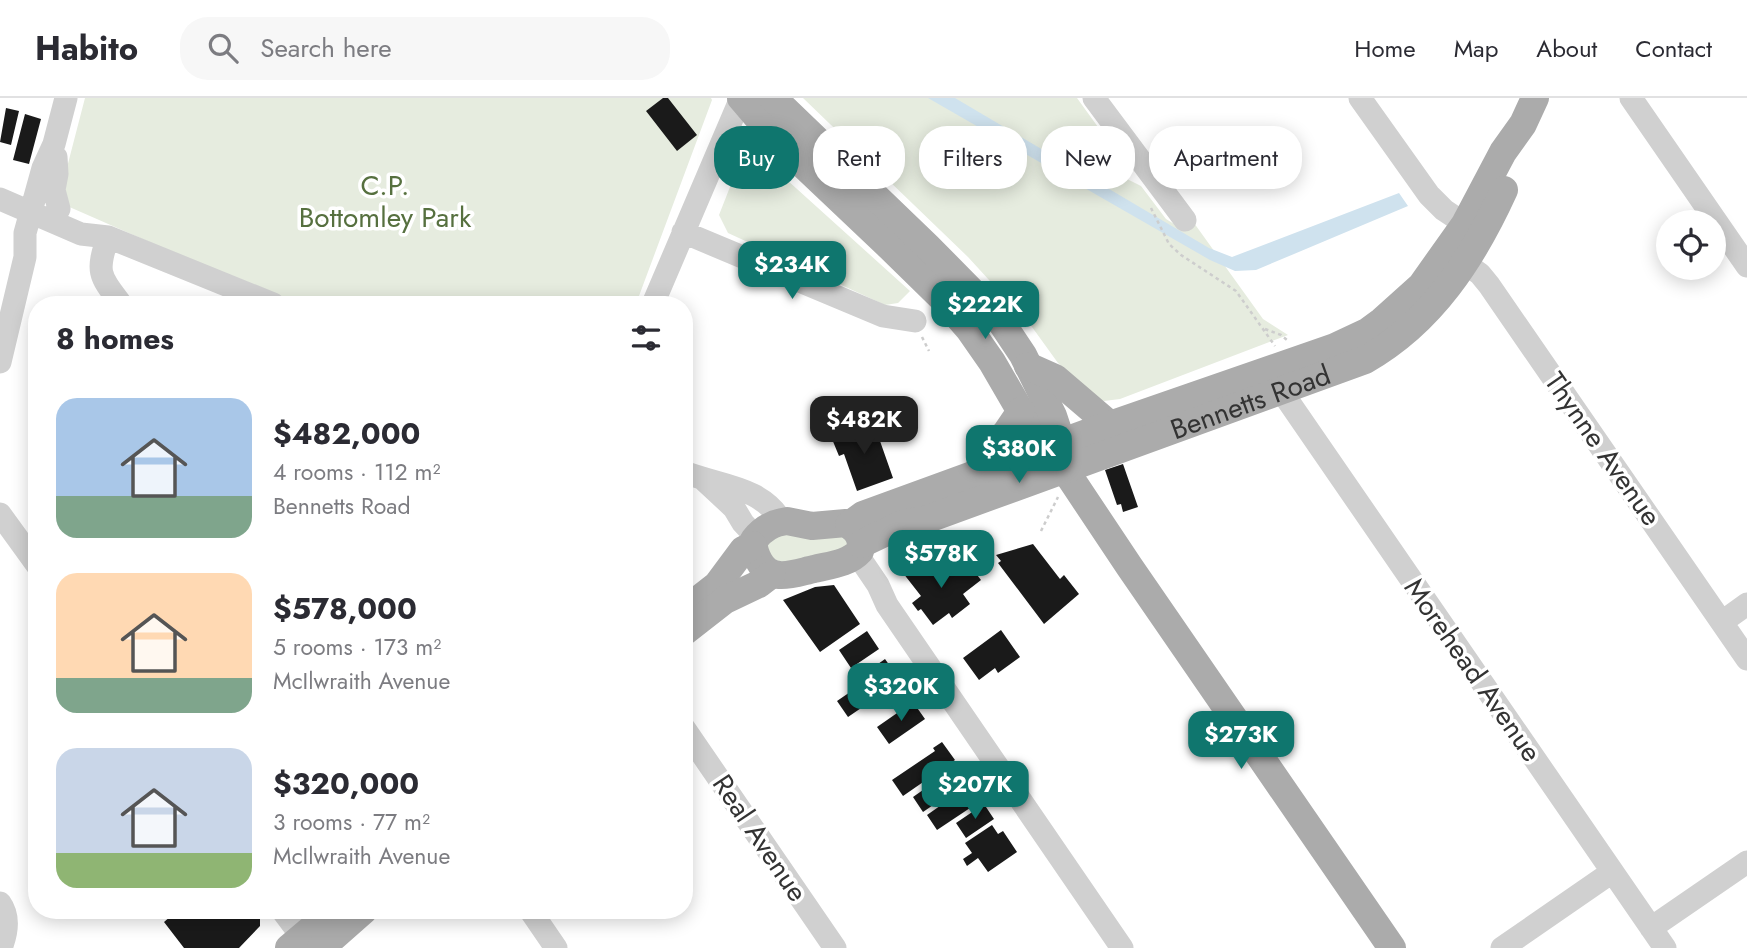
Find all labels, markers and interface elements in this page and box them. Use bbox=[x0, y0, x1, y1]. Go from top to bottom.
search box bbox=[180, 17, 670, 80]
text: Habito bbox=[35, 25, 138, 72]
icon: search bbox=[204, 29, 242, 67]
text: Search here bbox=[260, 29, 392, 67]
text: Home bbox=[1354, 31, 1416, 66]
text: Map bbox=[1454, 31, 1498, 66]
text: About bbox=[1536, 31, 1597, 66]
text: Contact bbox=[1635, 31, 1712, 66]
chip: Buy bbox=[714, 126, 799, 189]
chip: Rent bbox=[813, 126, 905, 189]
chip: Filters bbox=[919, 126, 1027, 189]
chip: New bbox=[1041, 126, 1135, 189]
chip: Apartment bbox=[1149, 126, 1302, 189]
park label: C.P. Bottomley Park bbox=[299, 165, 472, 238]
map controls bbox=[1656, 210, 1726, 280]
button: locate bbox=[1656, 210, 1726, 280]
pin: $234K bbox=[743, 242, 841, 301]
text: $234K bbox=[754, 247, 830, 281]
pin: $222K bbox=[936, 282, 1034, 341]
text: $222K bbox=[947, 287, 1023, 321]
text: 8 homes bbox=[56, 317, 174, 360]
icon: filters bbox=[627, 319, 665, 357]
street label: Bennetts Road bbox=[1165, 354, 1336, 450]
street label: Thynne Avenue bbox=[1535, 364, 1671, 534]
pin: $482K bbox=[815, 396, 913, 456]
text: $482K bbox=[826, 402, 902, 436]
text: $482,000 bbox=[273, 412, 420, 455]
icon: home bbox=[112, 426, 196, 510]
pin: $380K bbox=[970, 426, 1068, 485]
text: $380K bbox=[982, 431, 1056, 465]
text: 4 rooms · 112 m² bbox=[273, 455, 440, 489]
text: Bennetts Road bbox=[273, 489, 411, 523]
pin: $578K bbox=[892, 531, 990, 590]
text: $578K bbox=[904, 536, 978, 570]
street label: Morehead Avenue bbox=[1394, 570, 1552, 770]
text: $578,000 bbox=[273, 587, 417, 630]
icon: home bbox=[112, 601, 196, 685]
text: 5 rooms · 173 m² bbox=[273, 630, 441, 664]
text: McIlwraith Avenue bbox=[273, 664, 450, 698]
pin: $320K bbox=[852, 664, 950, 723]
text: $320K bbox=[864, 669, 938, 703]
pin: $273K bbox=[1192, 712, 1290, 771]
text: $273K bbox=[1204, 717, 1278, 751]
text: $320,000 bbox=[273, 762, 419, 805]
pin: $207K bbox=[926, 762, 1024, 821]
street label: Real Avenue bbox=[702, 766, 818, 910]
text: $207K bbox=[938, 767, 1012, 801]
icon: home bbox=[112, 776, 196, 860]
text: 3 rooms · 77 m² bbox=[273, 805, 430, 839]
text: McIlwraith Avenue bbox=[273, 839, 450, 873]

